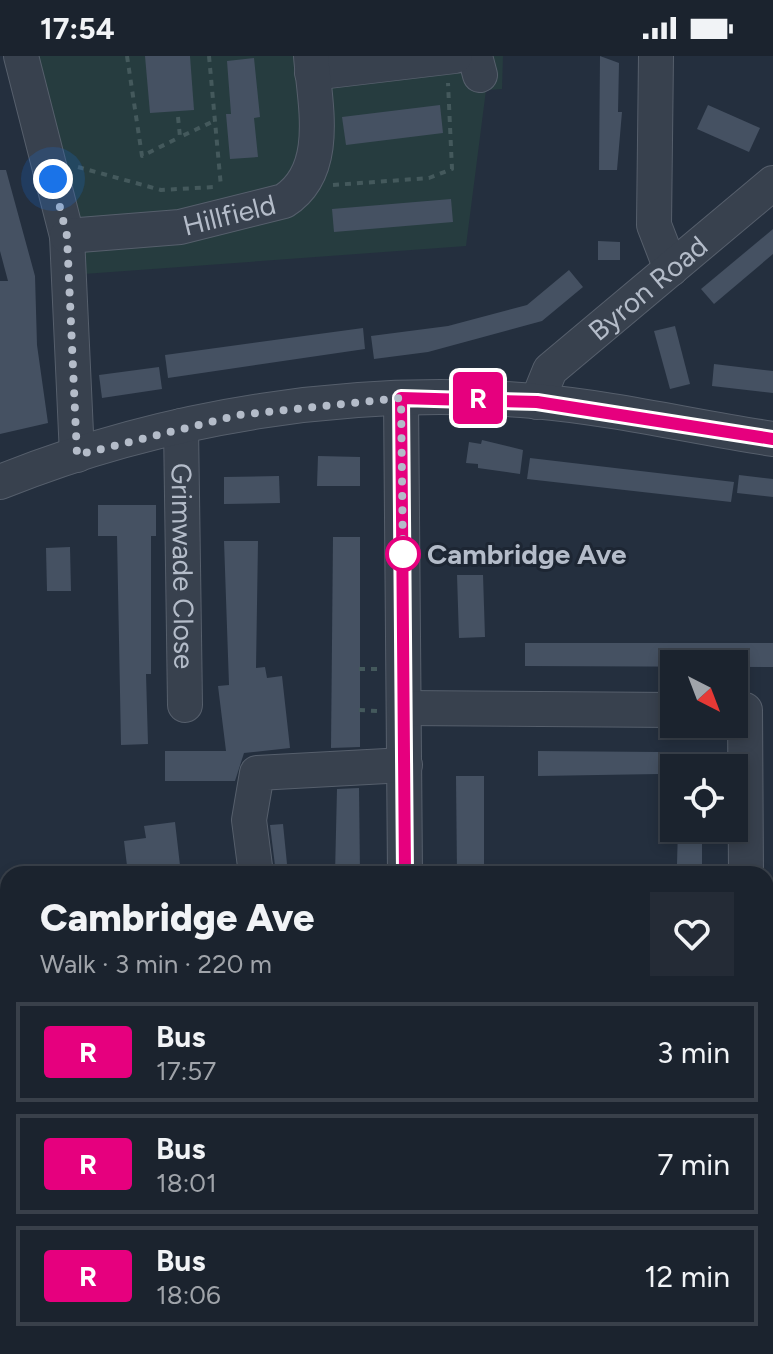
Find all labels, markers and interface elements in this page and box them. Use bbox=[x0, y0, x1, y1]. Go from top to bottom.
text: 17:54 bbox=[40, 10, 115, 47]
your location bbox=[33, 159, 73, 199]
street label: Hillfield bbox=[179, 187, 279, 243]
street label: Byron Road bbox=[581, 229, 714, 348]
line badge: R bbox=[452, 372, 504, 424]
text: R bbox=[469, 381, 487, 415]
street label: Grimwade Close bbox=[165, 463, 201, 669]
marker: Cambridge Ave bbox=[386, 537, 420, 571]
place label: Cambridge Ave bbox=[427, 537, 626, 571]
north arrow bbox=[660, 650, 748, 738]
map controls bbox=[660, 650, 748, 842]
button: locate bbox=[660, 754, 748, 842]
button: heart bbox=[650, 892, 734, 976]
text: Cambridge Ave bbox=[40, 895, 314, 941]
text: Walk · 3 min · 220 m bbox=[40, 948, 272, 980]
text: Bus bbox=[156, 1018, 205, 1055]
text: 3 min bbox=[657, 1034, 730, 1071]
text: R bbox=[79, 1035, 97, 1069]
text: 17:57 bbox=[156, 1055, 216, 1087]
text: Bus bbox=[156, 1130, 205, 1167]
text: 7 min bbox=[657, 1146, 730, 1183]
text: R bbox=[79, 1147, 97, 1181]
text: 18:01 bbox=[156, 1167, 217, 1199]
text: Bus bbox=[156, 1242, 205, 1279]
text: 12 min bbox=[644, 1258, 730, 1295]
text: R bbox=[79, 1259, 97, 1293]
text: 18:06 bbox=[156, 1279, 221, 1311]

